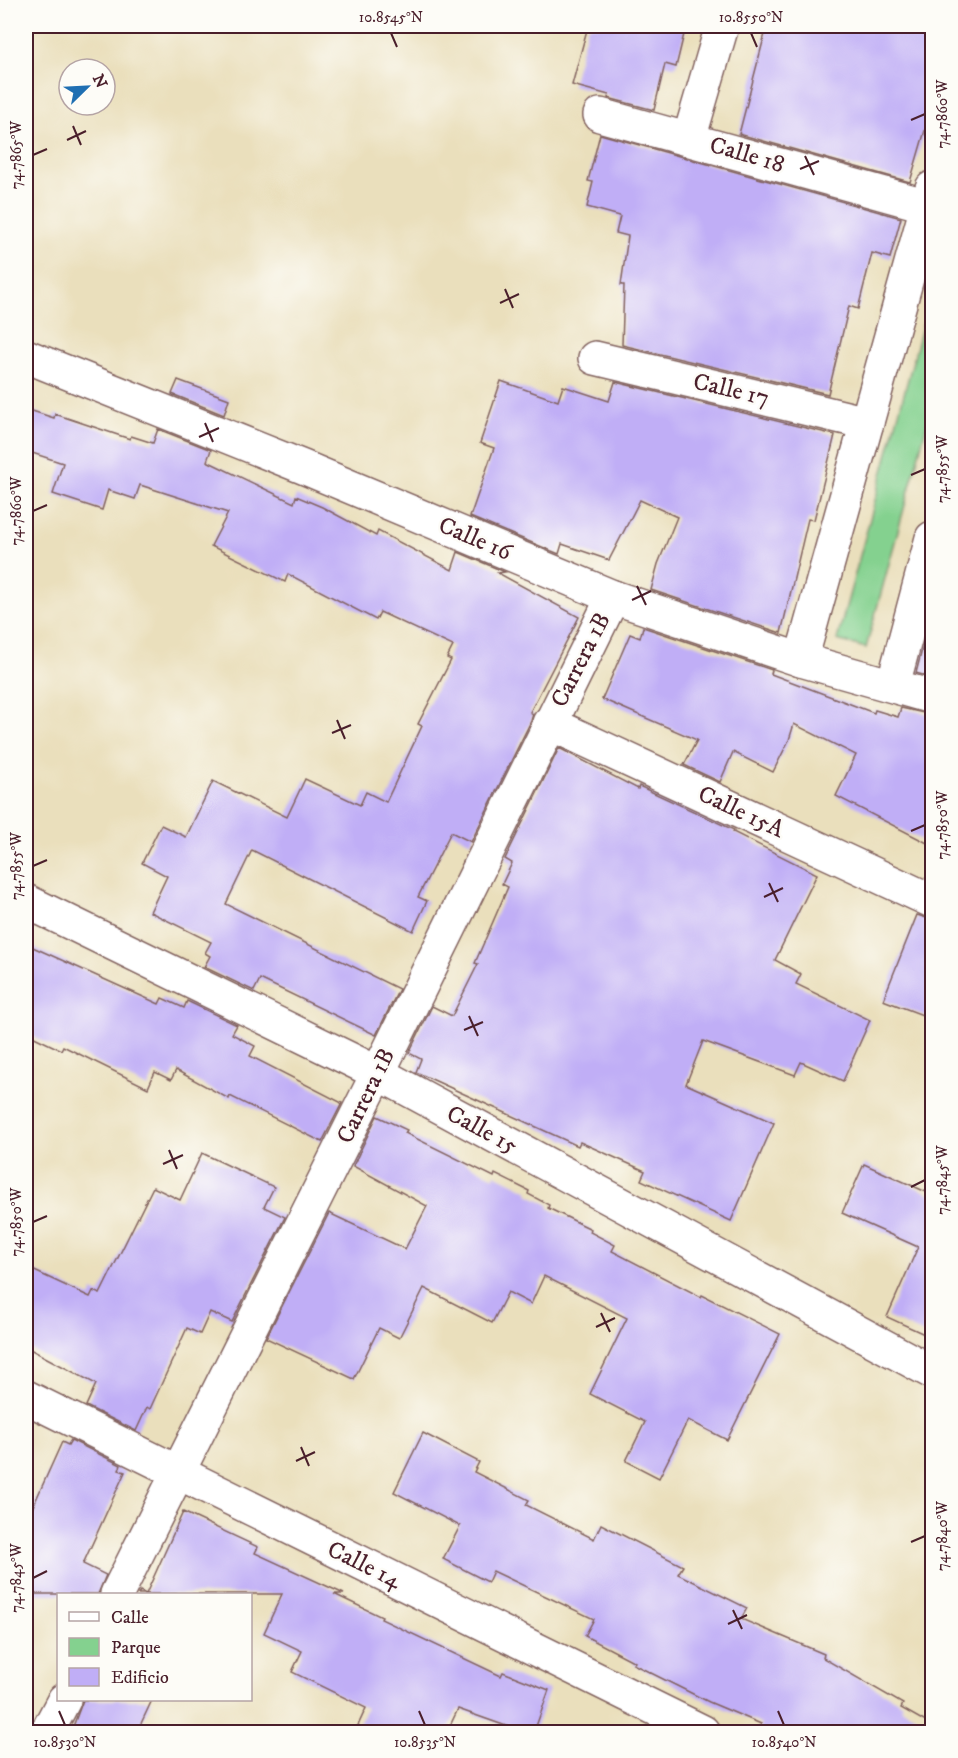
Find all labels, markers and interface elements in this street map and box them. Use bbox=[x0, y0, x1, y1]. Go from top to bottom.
text: 10.8545°N bbox=[359, 8, 423, 27]
text: 10.8550°N bbox=[719, 8, 783, 27]
north arrow bbox=[57, 57, 117, 117]
text: N bbox=[88, 71, 112, 91]
text: 74.7860°W bbox=[933, 79, 952, 149]
text: 74.7865°W bbox=[7, 120, 26, 189]
street label: Calle 18 bbox=[706, 130, 788, 180]
street label: Calle 17 bbox=[690, 367, 772, 413]
text: 74.7855°W bbox=[933, 435, 952, 503]
text: 74.7860°W bbox=[7, 476, 26, 546]
street label: Calle 16 bbox=[434, 510, 518, 568]
street label: Carrera 1B bbox=[544, 608, 618, 712]
street label: Calle 15A bbox=[693, 779, 789, 845]
text: 74.7850°W bbox=[933, 790, 952, 859]
text: 74.7855°W bbox=[7, 832, 26, 900]
street label: Carrera 1B bbox=[330, 1043, 402, 1149]
street label: Calle 15 bbox=[441, 1099, 523, 1161]
text: 74.7845°W bbox=[933, 1145, 952, 1215]
text: 74.7850°W bbox=[7, 1187, 26, 1256]
text: 74.7840°W bbox=[933, 1501, 952, 1571]
street label: Calle 14 bbox=[322, 1534, 407, 1596]
text: 74.7845°W bbox=[7, 1543, 26, 1613]
legend bbox=[57, 1593, 252, 1701]
text: Calle bbox=[111, 1607, 149, 1629]
text: Parque bbox=[111, 1637, 161, 1659]
text: Edificio bbox=[111, 1667, 169, 1689]
text: 10.8530°N bbox=[34, 1733, 96, 1752]
text: 10.8535°N bbox=[394, 1733, 456, 1752]
text: 10.8540°N bbox=[751, 1733, 817, 1752]

